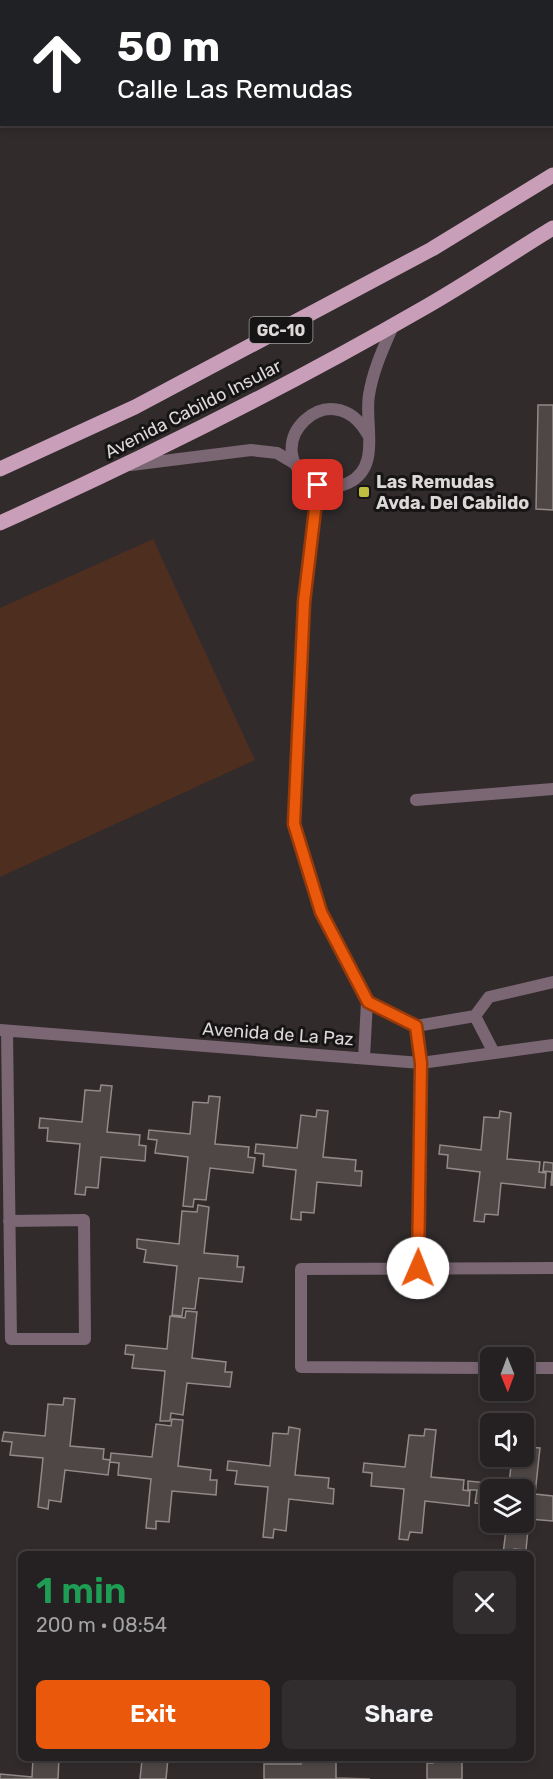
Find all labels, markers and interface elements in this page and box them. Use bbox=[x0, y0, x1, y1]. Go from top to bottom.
text: 50 m bbox=[117, 22, 220, 72]
icon: ahead bbox=[18, 24, 96, 102]
text: Calle Las Remudas bbox=[117, 73, 353, 105]
road number: GC-10 bbox=[250, 317, 312, 343]
street label: Avenida Cabildo Insular bbox=[101, 355, 285, 463]
pin bbox=[292, 459, 343, 510]
icon: arrive bbox=[301, 468, 334, 501]
place label: Las Remudas Avda. Del Cabildo bbox=[376, 471, 529, 514]
marker: Las Remudas Avda. Del Cabildo bbox=[357, 485, 371, 499]
street label: Avenida de La Paz bbox=[202, 1018, 354, 1050]
position arrow bbox=[386, 1236, 450, 1300]
north arrow bbox=[480, 1347, 534, 1401]
map controls bbox=[480, 1347, 534, 1533]
button: sound bbox=[480, 1413, 534, 1467]
button: layers bbox=[480, 1479, 534, 1533]
text: 1 min bbox=[36, 1569, 127, 1612]
button: close bbox=[453, 1571, 516, 1634]
text: 200 m · 08:54 bbox=[36, 1613, 167, 1637]
button: Exit bbox=[36, 1680, 270, 1749]
button: Share bbox=[282, 1680, 516, 1749]

